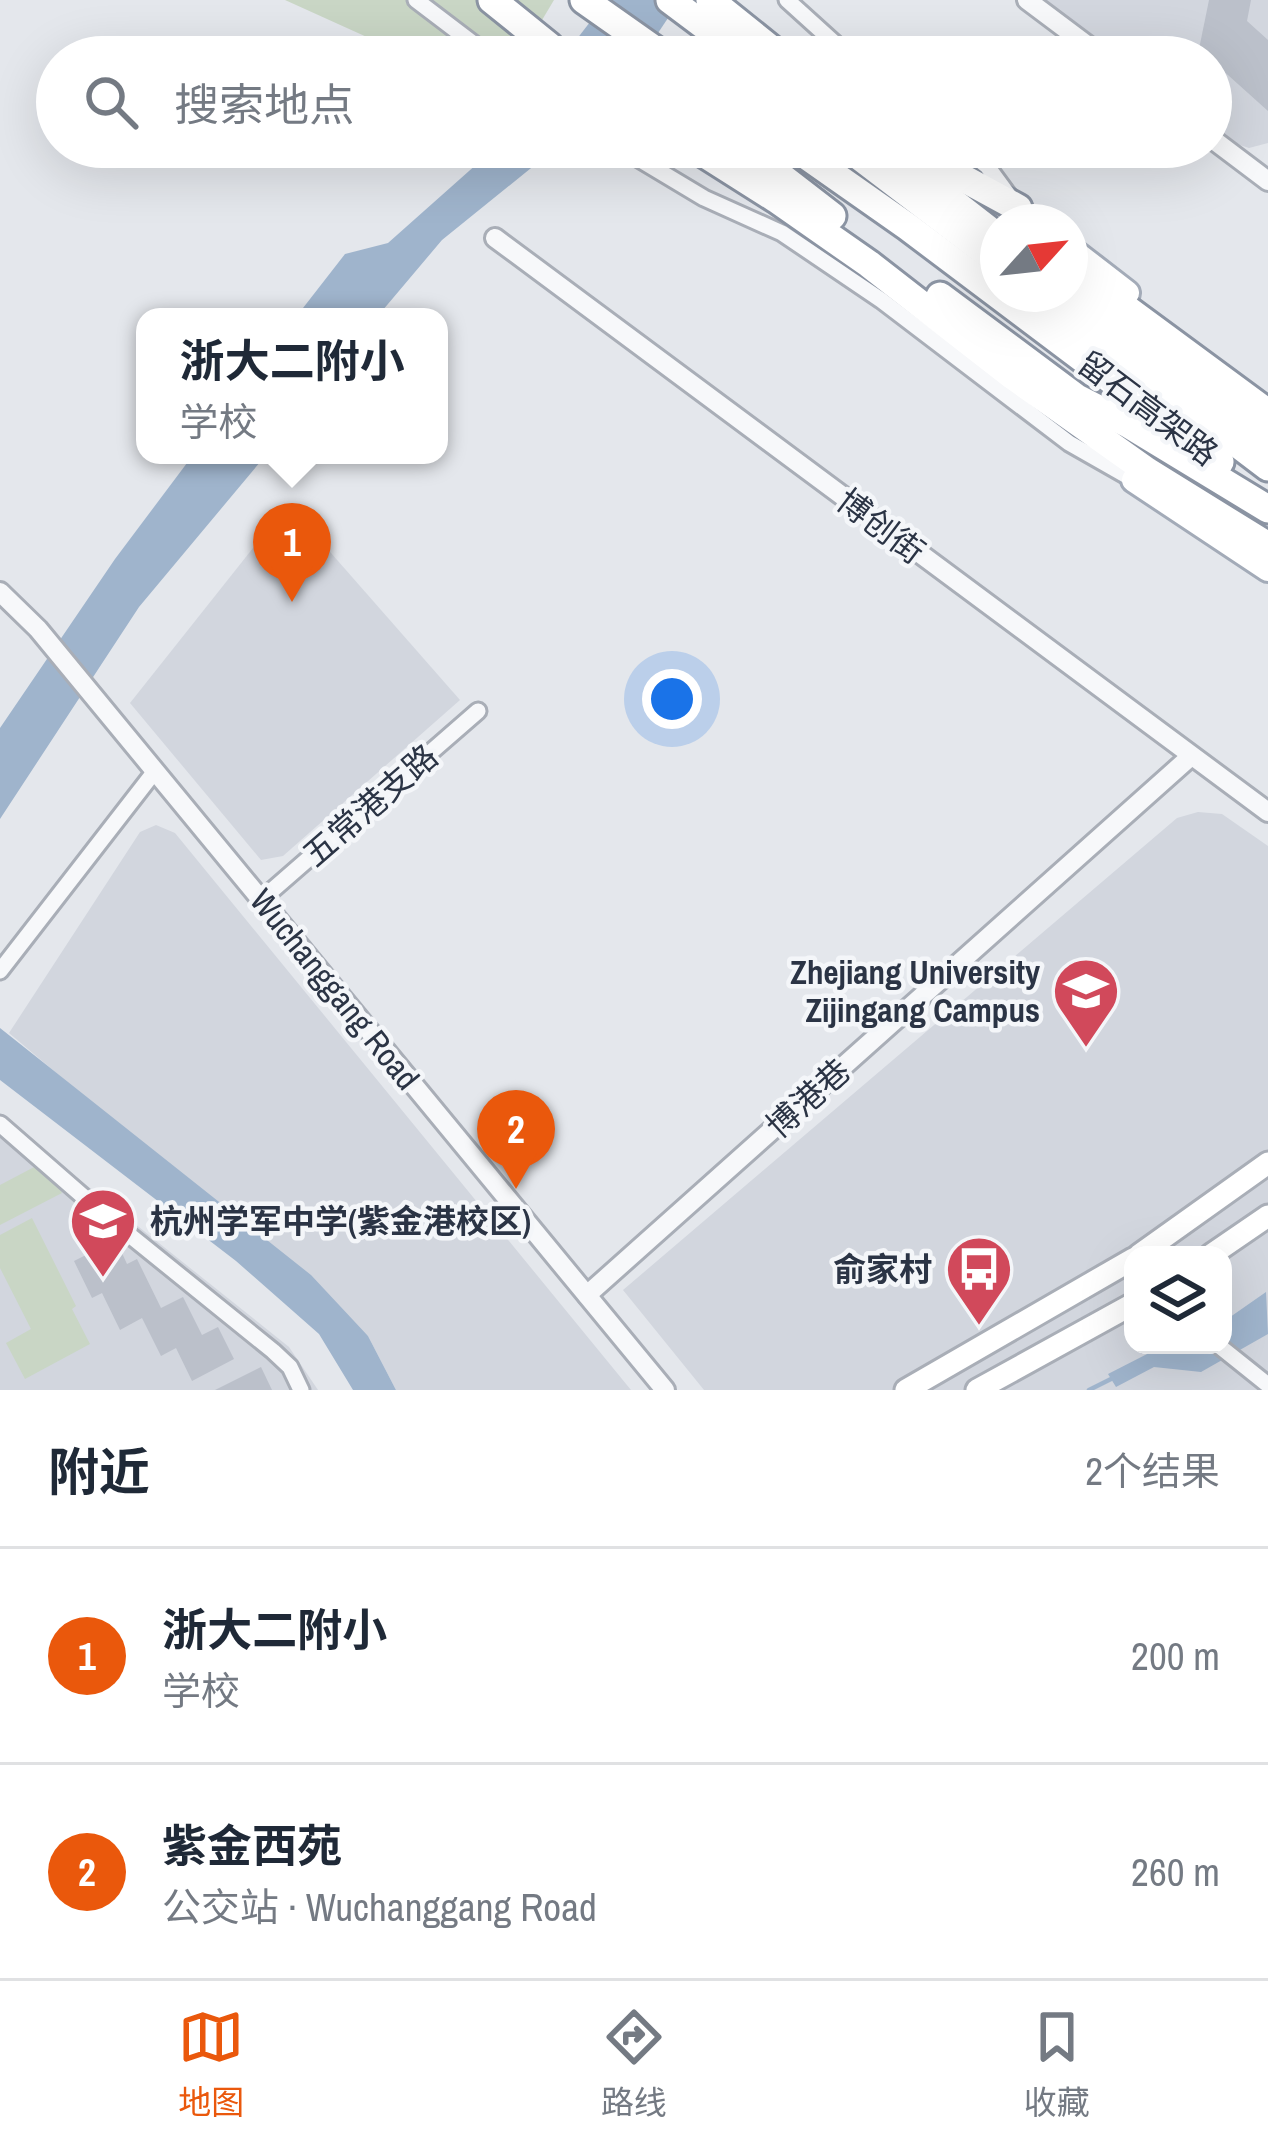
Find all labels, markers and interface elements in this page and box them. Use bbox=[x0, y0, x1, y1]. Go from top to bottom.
search box bbox=[36, 36, 1232, 168]
icon: search bbox=[78, 69, 144, 135]
text: 搜索地点 bbox=[174, 74, 354, 135]
north arrow bbox=[980, 204, 1088, 312]
popup bbox=[136, 308, 448, 464]
text: 浙大二附小 bbox=[179, 330, 405, 391]
street label: 留石高架路 bbox=[1069, 341, 1227, 475]
text: 学校 bbox=[179, 396, 258, 448]
street label: 博创街 bbox=[828, 479, 934, 573]
pin: 1 bbox=[253, 503, 331, 602]
your location bbox=[642, 669, 702, 729]
street label: 五常港支路 bbox=[293, 734, 447, 876]
street label: Wuchanggang Road bbox=[240, 879, 430, 1099]
place label: Zhejiang University Zijingang Campus bbox=[790, 950, 1040, 1032]
school or university icon: Zhejiang University Zijingang Campus bbox=[1051, 956, 1121, 1050]
street label: 博港巷 bbox=[756, 1049, 860, 1147]
pin: 2 bbox=[477, 1090, 555, 1189]
school or university icon: 杭州学军中学(紫金港校区) bbox=[68, 1186, 138, 1280]
place label: 杭州学军中学(紫金港校区) bbox=[150, 1199, 531, 1243]
bus stop icon: 俞家村 bbox=[944, 1234, 1014, 1328]
map controls bbox=[1124, 1246, 1232, 1354]
button: layers bbox=[1124, 1246, 1232, 1354]
place label: 俞家村 bbox=[833, 1247, 932, 1291]
text: 附近 bbox=[48, 1437, 150, 1506]
text: 2个结果 bbox=[1085, 1445, 1220, 1497]
text: 浙大二附小 bbox=[162, 1599, 387, 1660]
text: 1 bbox=[78, 1630, 96, 1682]
text: 200 m bbox=[1131, 1630, 1220, 1682]
text: 学校 bbox=[162, 1665, 240, 1717]
text: 紫金西苑 bbox=[162, 1815, 342, 1876]
text: 2 bbox=[78, 1846, 96, 1898]
text: 260 m bbox=[1131, 1846, 1220, 1898]
text: 公交站 · Wuchanggang Road bbox=[162, 1881, 597, 1933]
tab: 地图 bbox=[178, 2004, 244, 2124]
tab: 路线 bbox=[601, 2004, 667, 2124]
tab: 收藏 bbox=[1024, 2004, 1090, 2124]

